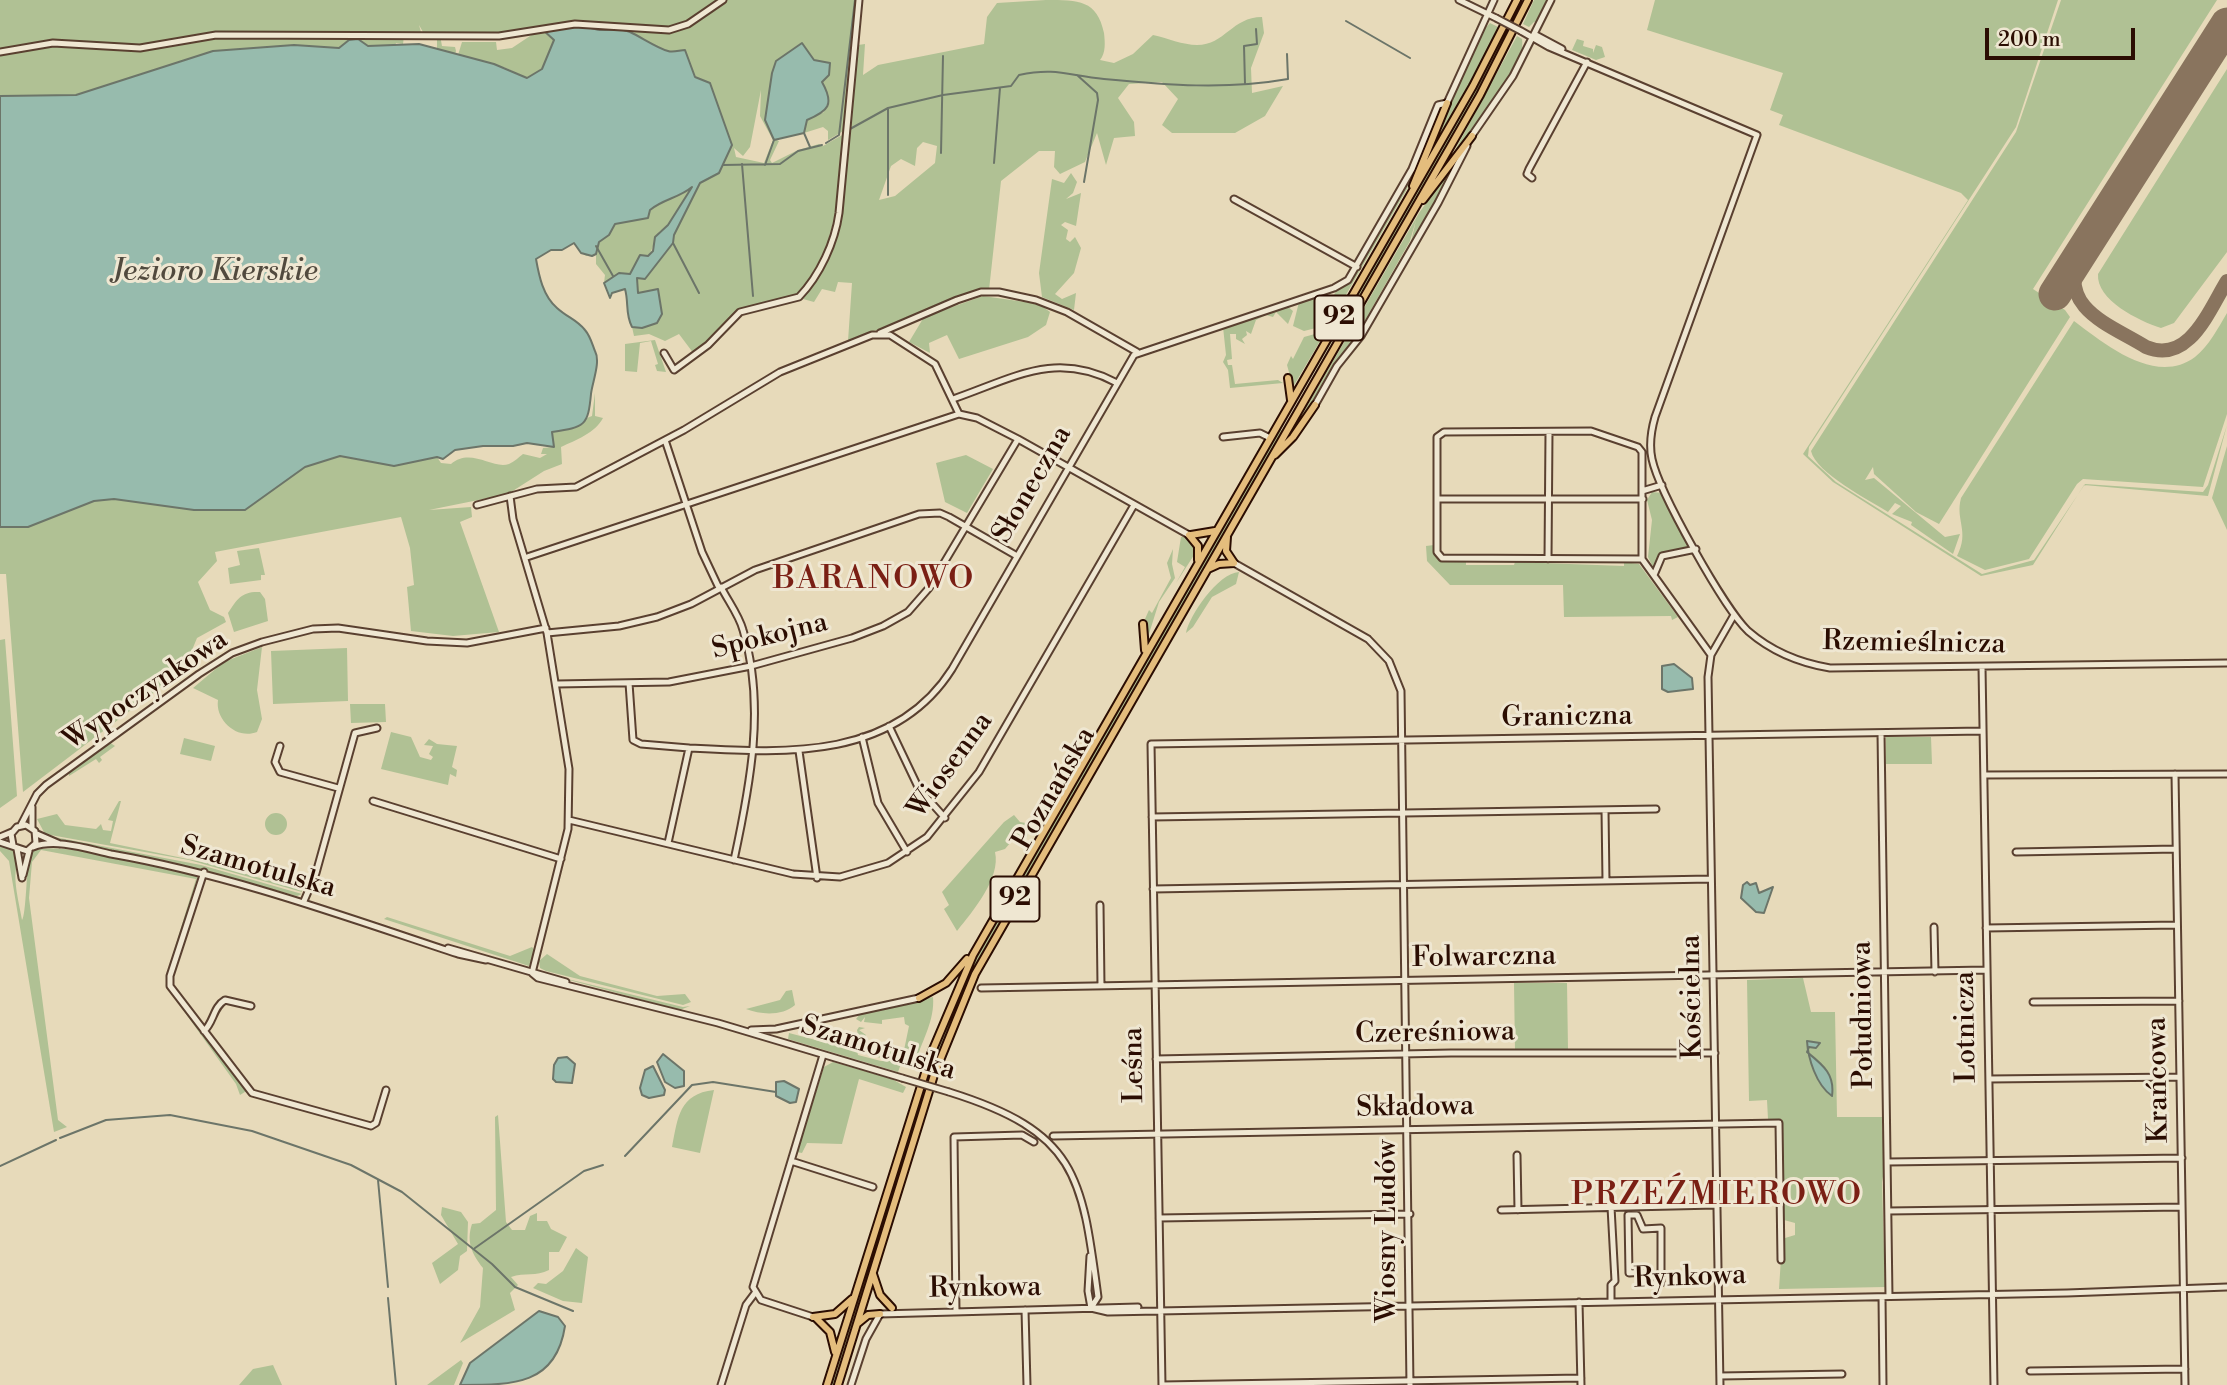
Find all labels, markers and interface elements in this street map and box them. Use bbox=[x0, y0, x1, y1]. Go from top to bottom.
scale bar bbox=[1989, 14, 2140, 58]
text: 200 m bbox=[1998, 27, 2061, 53]
water label: Jezioro Kierskie bbox=[112, 255, 318, 291]
road number: 92 bbox=[1314, 296, 1364, 340]
street label: Słoneczna bbox=[986, 421, 1080, 549]
district label: BARANOWO bbox=[774, 561, 974, 599]
street label: Spokojna bbox=[709, 606, 831, 668]
street label: Wypoczynkowa bbox=[57, 624, 235, 758]
street label: Rzemieślnicza bbox=[1822, 626, 2006, 662]
street label: Graniczna bbox=[1501, 700, 1633, 736]
street label: Wiosenna bbox=[901, 706, 1001, 826]
street label: Poznańska bbox=[1006, 722, 1104, 856]
street label: Szamotulska bbox=[177, 830, 339, 906]
road number: 92 bbox=[990, 876, 1040, 922]
street label: Kościelna bbox=[1675, 934, 1711, 1060]
street label: Folwarczna bbox=[1412, 940, 1556, 976]
street label: Południowa bbox=[1846, 941, 1882, 1089]
street label: Lotnicza bbox=[1949, 971, 1985, 1083]
street label: Szamotulska bbox=[797, 1010, 959, 1088]
street label: Czereśniowa bbox=[1355, 1016, 1515, 1052]
street label: Krańcowa bbox=[2141, 1017, 2177, 1143]
street label: Leśna bbox=[1118, 1027, 1152, 1103]
street label: Składowa bbox=[1356, 1090, 1474, 1126]
street label: Wiosny Ludów bbox=[1371, 1140, 1405, 1322]
district label: PRZEŹMIEROWO bbox=[1572, 1177, 1862, 1215]
street label: Rynkowa bbox=[1633, 1259, 1747, 1297]
street label: Rynkowa bbox=[928, 1271, 1042, 1307]

